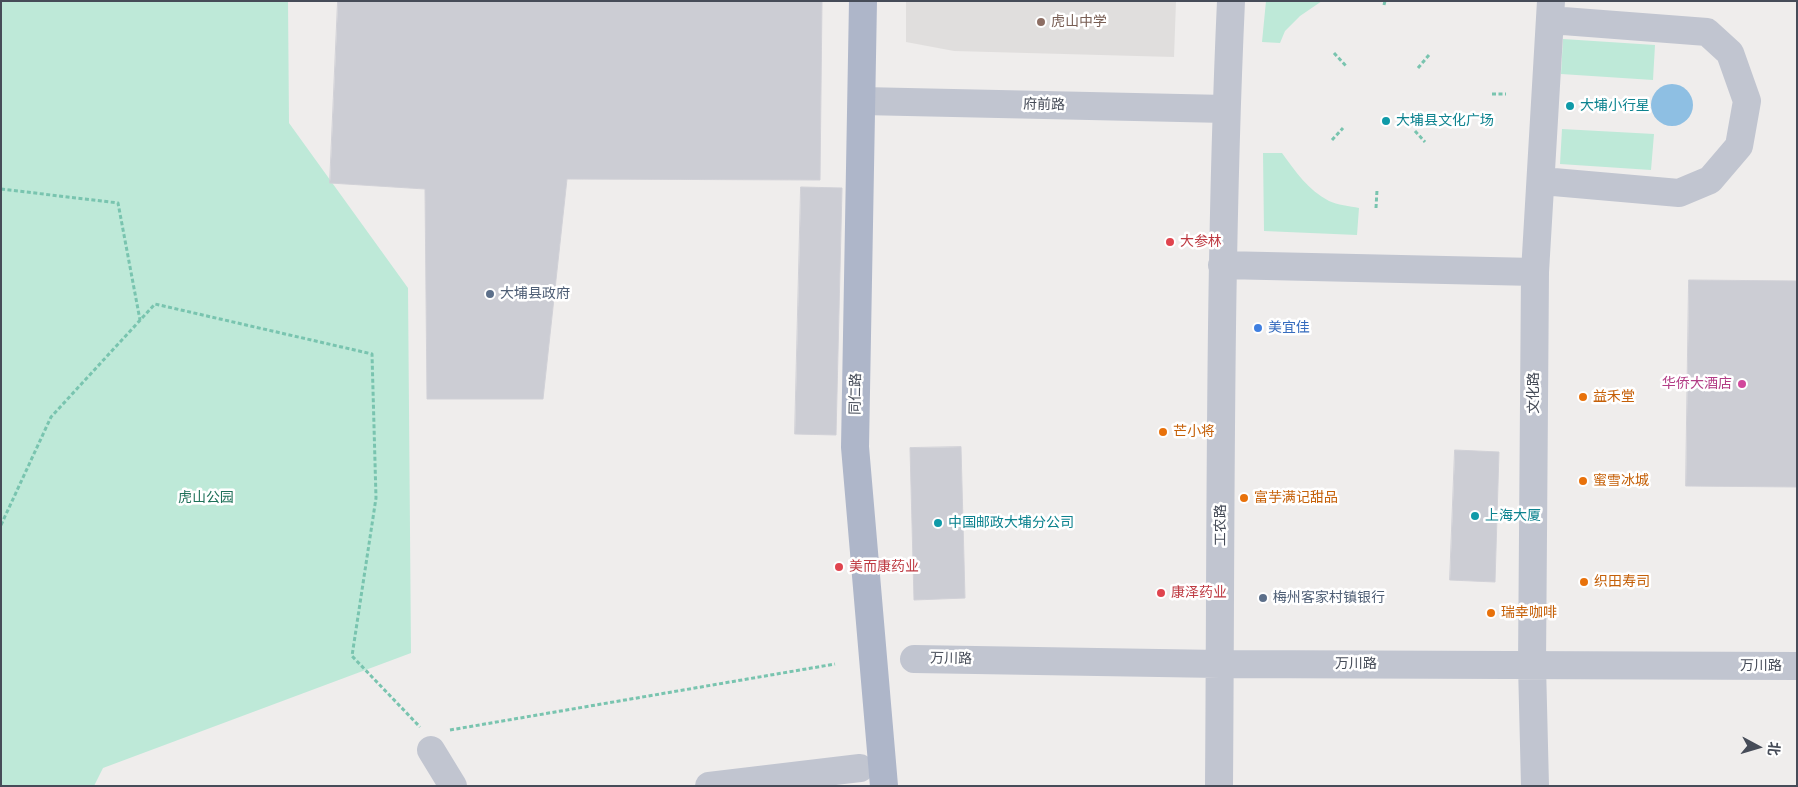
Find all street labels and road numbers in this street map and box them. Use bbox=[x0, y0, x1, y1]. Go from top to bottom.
street label: 府前路 bbox=[1023, 96, 1065, 114]
street label: 文化路 bbox=[1526, 372, 1542, 414]
street label: 同仁路 bbox=[847, 373, 865, 415]
street label: 工农路 bbox=[1213, 504, 1229, 546]
street label: 万川路 bbox=[930, 650, 972, 668]
street label: 万川路 bbox=[1335, 656, 1377, 672]
street label: 万川路 bbox=[1740, 658, 1782, 674]

